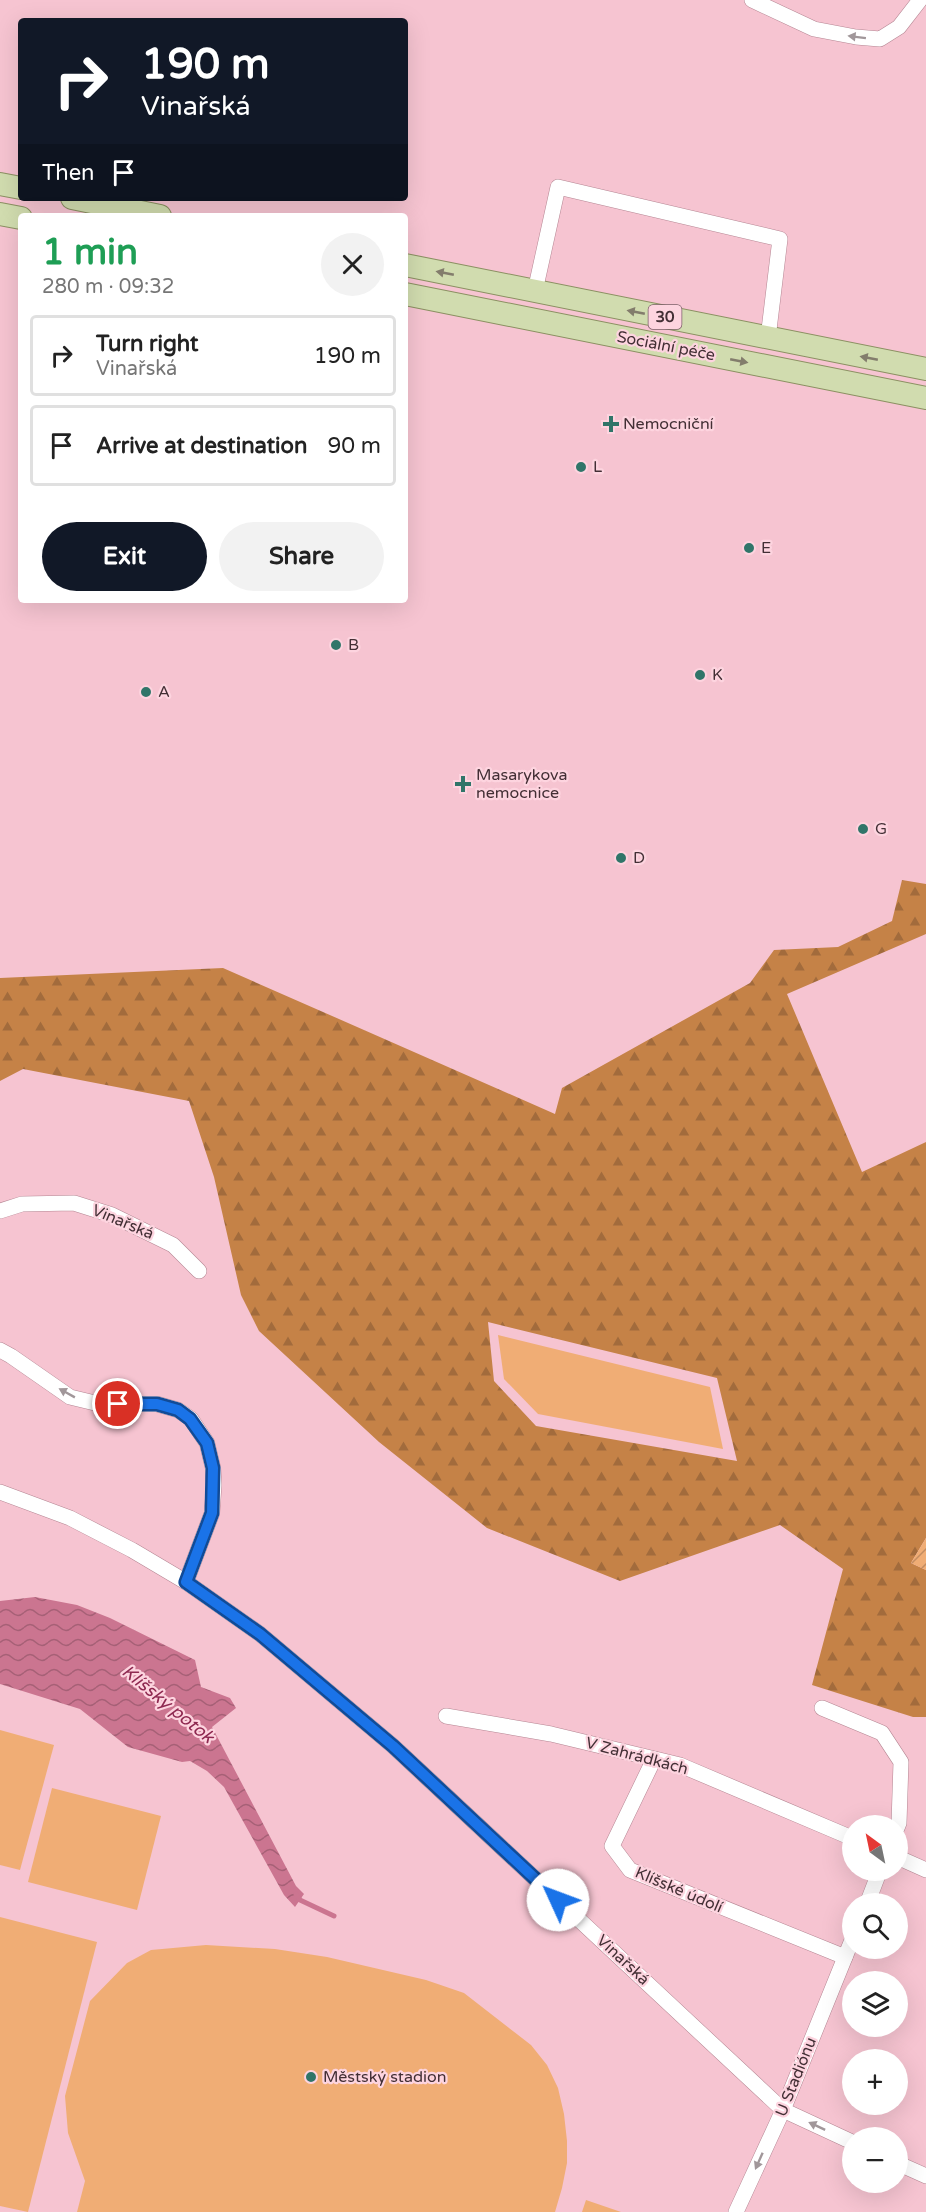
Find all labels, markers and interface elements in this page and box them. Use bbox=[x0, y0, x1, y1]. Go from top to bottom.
one-way arrow bbox=[848, 32, 867, 41]
text: 190 m bbox=[141, 39, 270, 90]
icon: right bbox=[42, 42, 120, 120]
text: Vinařská bbox=[141, 90, 251, 123]
icon: arrive bbox=[107, 156, 140, 189]
text: Then bbox=[42, 160, 95, 186]
text: 1 min bbox=[42, 231, 138, 274]
button: close bbox=[321, 233, 384, 296]
one-way arrow bbox=[435, 268, 454, 277]
text: 280 m · 09:32 bbox=[42, 275, 174, 299]
road number: 30 bbox=[648, 305, 682, 329]
one-way arrow bbox=[627, 306, 645, 316]
street label: Sociální péče bbox=[615, 327, 717, 365]
text: Turn right bbox=[96, 331, 198, 357]
icon: right bbox=[45, 339, 78, 372]
text: 190 m bbox=[314, 343, 381, 369]
one-way arrow bbox=[859, 353, 878, 362]
one-way arrow bbox=[730, 356, 748, 366]
text: Vinařská bbox=[96, 357, 177, 381]
place label: Nemocniční bbox=[623, 414, 714, 434]
marker: Nemocniční bbox=[604, 417, 618, 431]
icon: arrive bbox=[45, 429, 78, 462]
text: Arrive at destination bbox=[96, 433, 307, 459]
text: 90 m bbox=[327, 433, 381, 459]
place label: L bbox=[593, 457, 602, 477]
marker: L bbox=[574, 460, 588, 474]
button: Exit bbox=[42, 522, 207, 591]
button: Share bbox=[219, 522, 384, 591]
place label: E bbox=[761, 538, 771, 558]
marker: E bbox=[742, 541, 756, 555]
place label: B bbox=[348, 635, 359, 655]
marker: B bbox=[329, 638, 343, 652]
place label: K bbox=[712, 665, 723, 685]
marker: K bbox=[693, 668, 707, 682]
place label: A bbox=[158, 682, 170, 702]
marker: A bbox=[139, 685, 153, 699]
place label: Masarykova nemocnice bbox=[476, 765, 567, 803]
marker: Masarykova nemocnice bbox=[454, 775, 472, 793]
place label: G bbox=[875, 819, 887, 839]
marker: G bbox=[856, 822, 870, 836]
place label: D bbox=[633, 848, 645, 868]
marker: D bbox=[614, 851, 628, 865]
street label: Vinařská bbox=[89, 1200, 157, 1244]
pin bbox=[92, 1378, 143, 1429]
icon: arrive bbox=[101, 1387, 134, 1420]
one-way arrow bbox=[58, 1388, 75, 1398]
water label: Klíšský potok bbox=[117, 1660, 219, 1749]
street label: V Zahrádkách bbox=[584, 1733, 690, 1779]
north arrow bbox=[842, 1815, 908, 1881]
map controls bbox=[842, 1815, 908, 2193]
street label: Klíšské údolí bbox=[632, 1863, 726, 1917]
position arrow bbox=[526, 1868, 590, 1932]
button: search bbox=[842, 1893, 908, 1959]
street label: Vinařská bbox=[592, 1931, 654, 1989]
button: layers bbox=[842, 1971, 908, 2037]
street label: U Stadiónu bbox=[771, 2034, 821, 2120]
button: + bbox=[842, 2049, 908, 2115]
place label: Městský stadion bbox=[323, 2067, 446, 2087]
marker: Městský stadion bbox=[304, 2070, 318, 2084]
one-way arrow bbox=[809, 2121, 826, 2130]
button: − bbox=[842, 2127, 908, 2193]
one-way arrow bbox=[755, 2152, 764, 2169]

